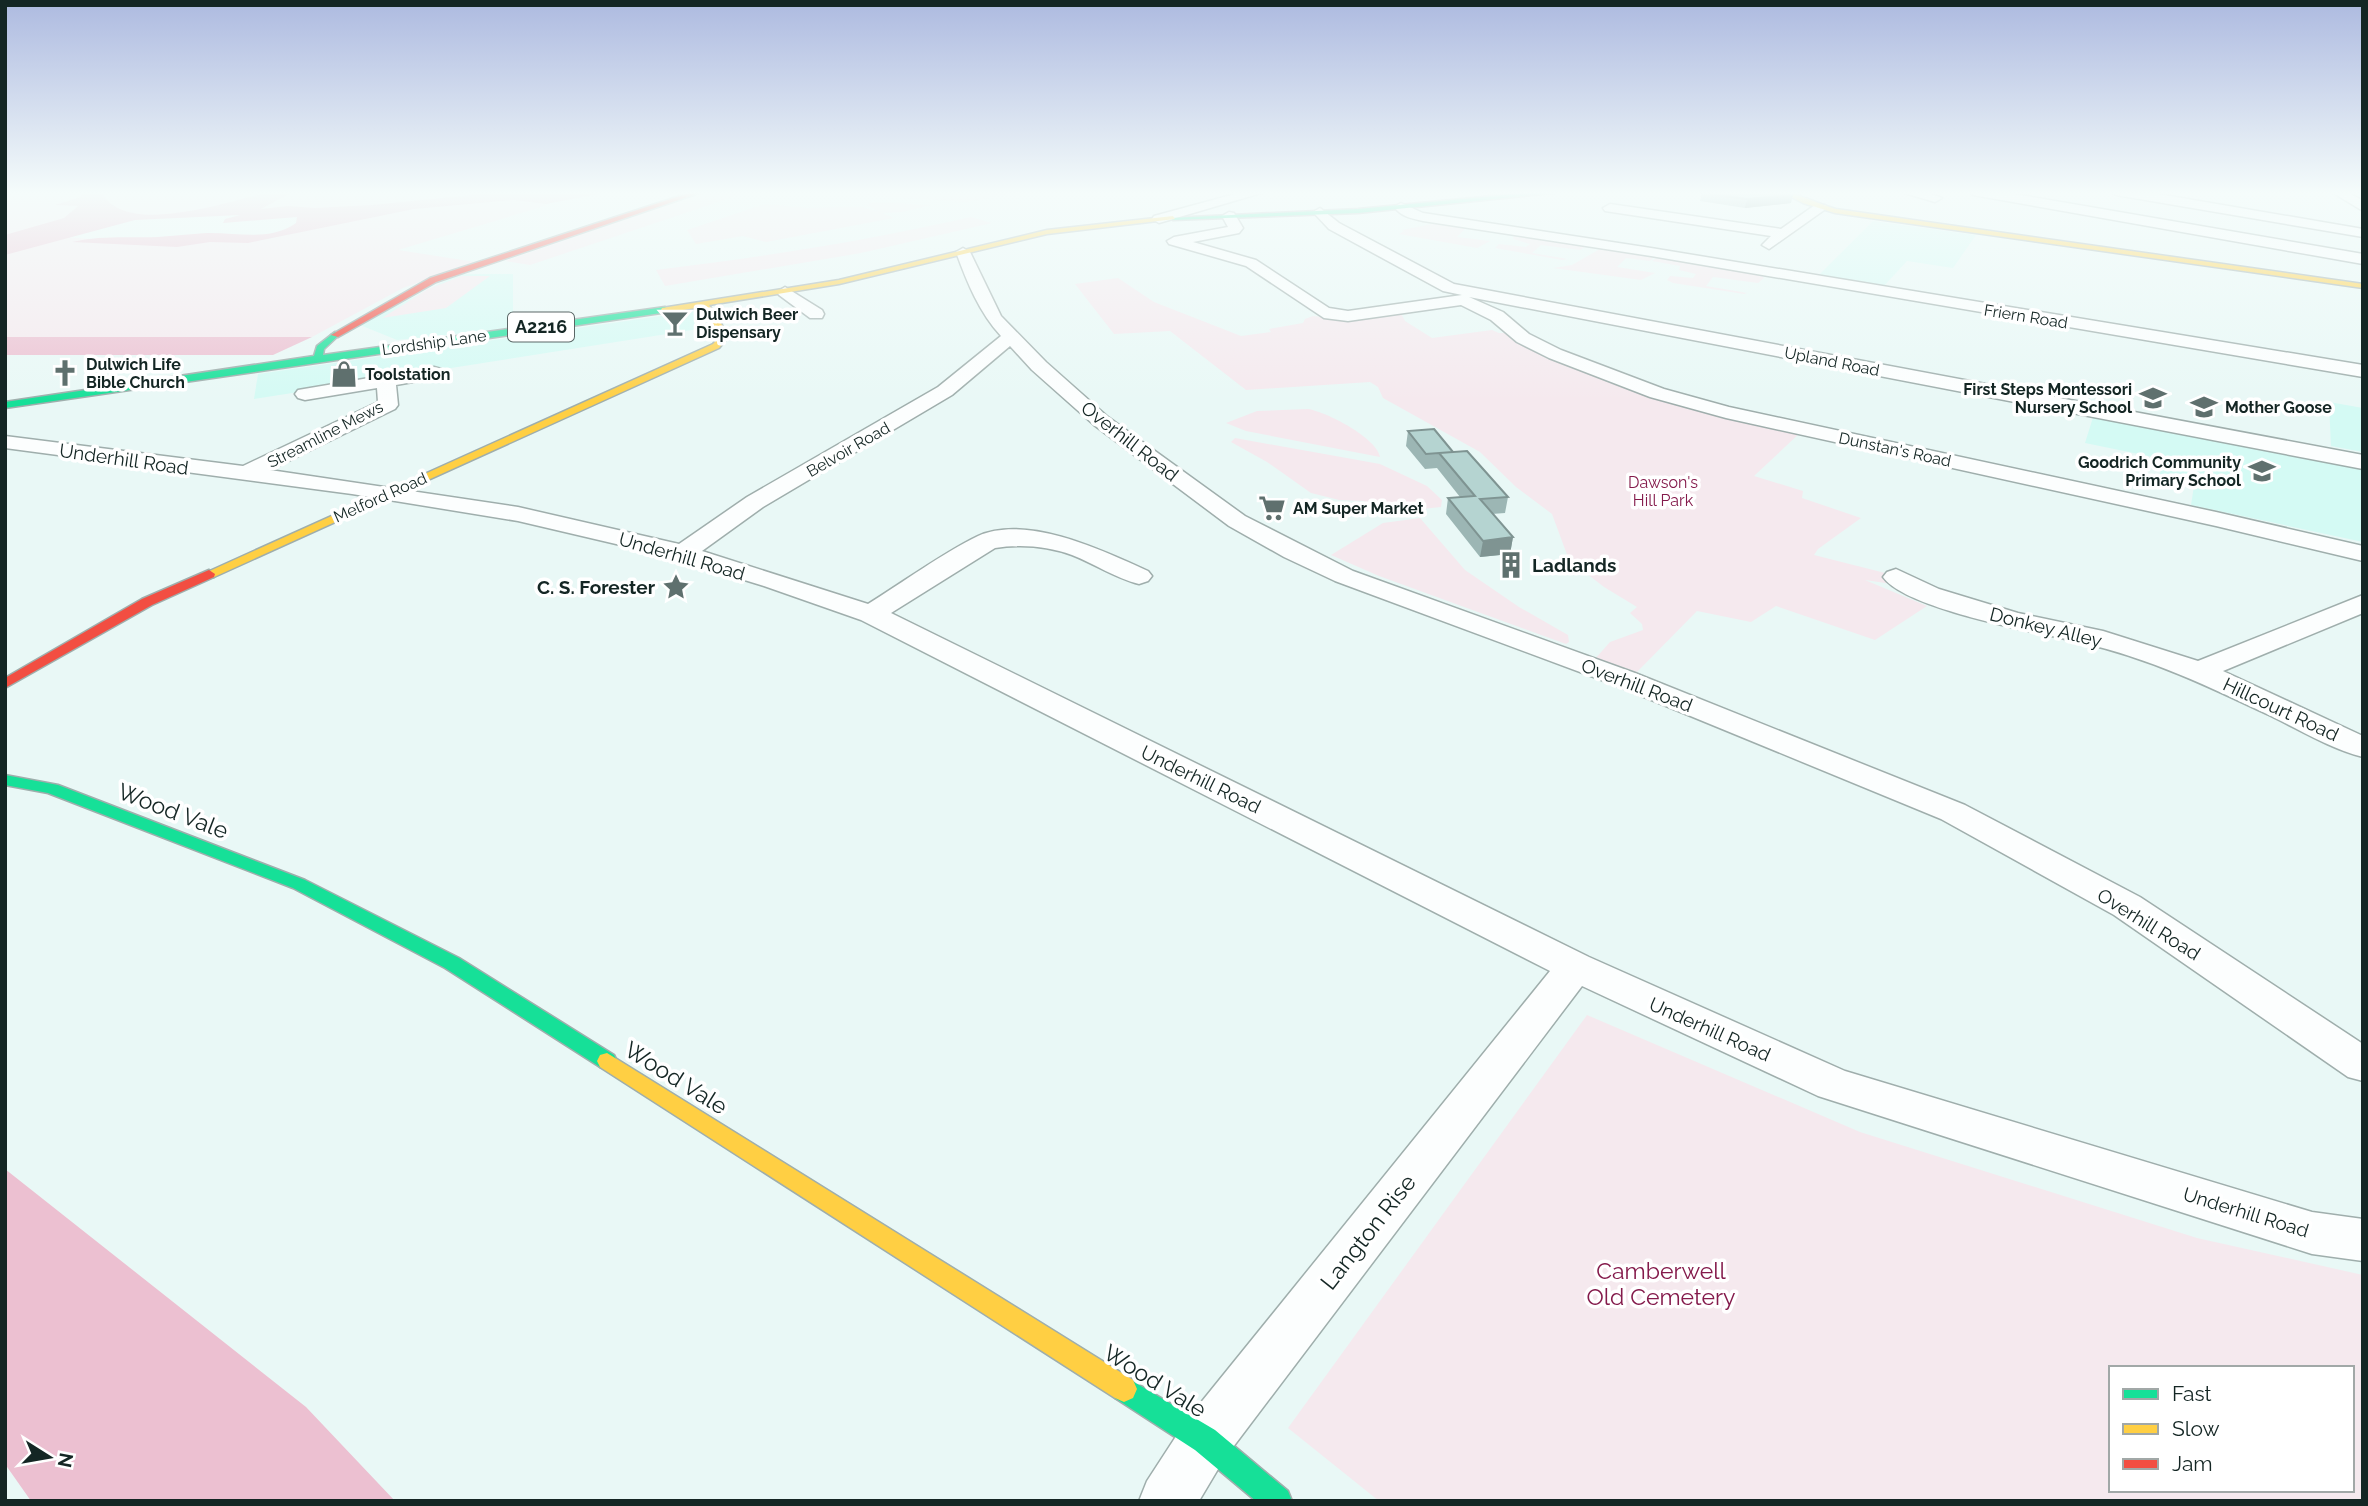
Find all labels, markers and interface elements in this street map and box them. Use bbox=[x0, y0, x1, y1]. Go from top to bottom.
street label: Friern Road bbox=[1983, 300, 2069, 333]
place label: Dulwich Beer Dispensary bbox=[696, 305, 798, 342]
bar icon: Dulwich Beer Dispensary bbox=[660, 308, 690, 338]
road number: A2216 bbox=[508, 312, 574, 342]
street label: Lordship Lane bbox=[381, 326, 488, 359]
street label: Upland Road bbox=[1783, 343, 1881, 380]
place label: Dulwich Life Bible Church bbox=[86, 355, 185, 392]
church icon: Dulwich Life Bible Church bbox=[50, 358, 80, 388]
shop icon: Toolstation bbox=[329, 359, 359, 389]
place label: Toolstation bbox=[365, 365, 450, 384]
place label: First Steps Montessori Nursery School bbox=[1963, 380, 2133, 417]
school or university icon: First Steps Montessori Nursery School bbox=[2138, 383, 2168, 413]
school or university icon: Mother Goose bbox=[2189, 392, 2219, 422]
street label: Overhill Road bbox=[1077, 396, 1183, 486]
street label: Streamline Mews bbox=[264, 397, 387, 472]
place label: Mother Goose bbox=[2225, 398, 2332, 417]
street label: Belvoir Road bbox=[803, 418, 893, 481]
street label: Dunstan's Road bbox=[1837, 428, 1953, 471]
street label: Underhill Road bbox=[58, 439, 190, 479]
place label: Goodrich Community Primary School bbox=[2078, 453, 2242, 490]
school or university icon: Goodrich Community Primary School bbox=[2247, 456, 2277, 486]
street label: Melford Road bbox=[331, 468, 430, 526]
park label: Dawson's Hill Park bbox=[1628, 473, 1698, 510]
supermarket icon: AM Super Market bbox=[1257, 493, 1287, 523]
place label: AM Super Market bbox=[1293, 499, 1424, 518]
street label: Underhill Road bbox=[616, 527, 748, 585]
building icon: Ladlands bbox=[1496, 550, 1526, 580]
place label: Ladlands bbox=[1532, 554, 1616, 576]
place icon: C. S. Forester bbox=[661, 572, 691, 602]
place label: C. S. Forester bbox=[537, 576, 656, 598]
street label: Donkey Alley bbox=[1988, 602, 2104, 652]
street label: Overhill Road bbox=[1578, 654, 1696, 716]
street label: Hillcourt Road bbox=[2220, 673, 2342, 745]
street label: Underhill Road bbox=[1138, 741, 1264, 817]
street label: Wood Vale bbox=[114, 777, 232, 844]
street label: Overhill Road bbox=[2093, 884, 2205, 964]
street label: Underhill Road bbox=[1646, 992, 1774, 1066]
street label: Wood Vale bbox=[620, 1035, 733, 1120]
street label: Langton Rise bbox=[1314, 1169, 1421, 1295]
street label: Underhill Road bbox=[2180, 1182, 2312, 1242]
park label: Camberwell Old Cemetery bbox=[1586, 1257, 1736, 1310]
street label: Wood Vale bbox=[1099, 1338, 1212, 1423]
legend bbox=[2109, 1366, 2354, 1492]
text: Fast bbox=[2172, 1381, 2212, 1406]
text: Slow bbox=[2172, 1416, 2220, 1441]
north arrow bbox=[14, 1422, 84, 1492]
text: N bbox=[54, 1451, 78, 1469]
text: Jam bbox=[2172, 1451, 2213, 1476]

